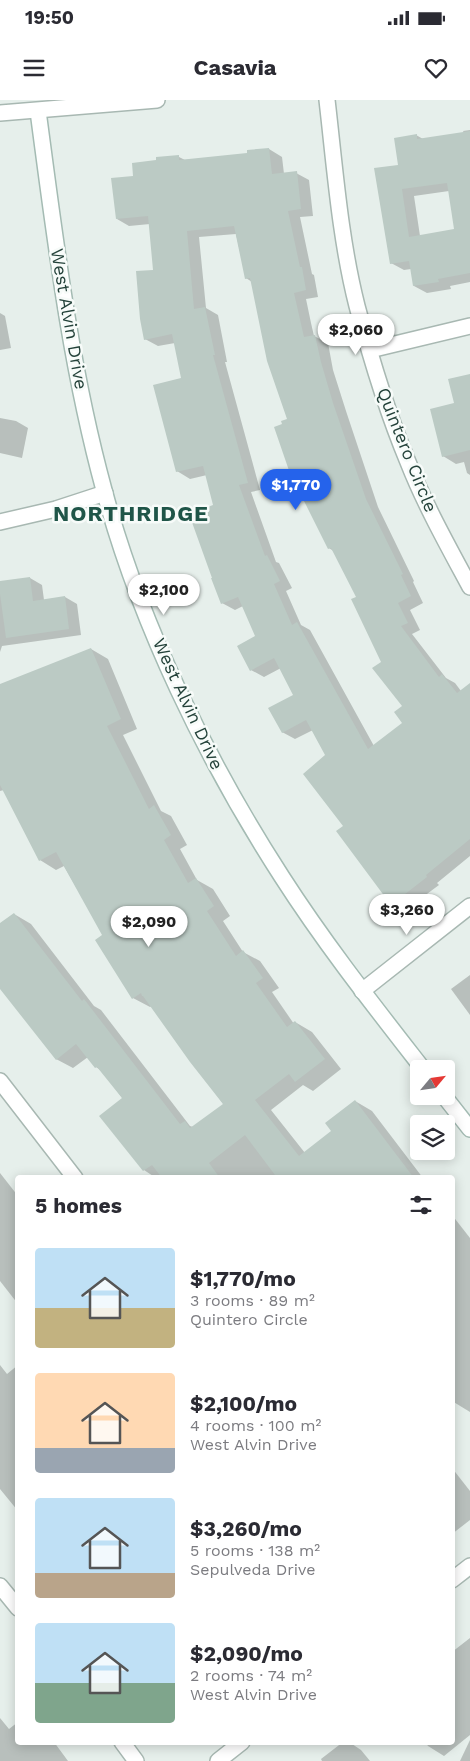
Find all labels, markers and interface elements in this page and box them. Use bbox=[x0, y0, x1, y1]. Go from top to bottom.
text: 19:50 bbox=[25, 6, 74, 29]
icon: menu bbox=[20, 54, 48, 82]
icon: heart bbox=[422, 54, 450, 82]
text: Casavia bbox=[193, 55, 277, 80]
street label: West Alvin Drive bbox=[47, 247, 92, 391]
pin: $2,060 bbox=[315, 314, 397, 356]
text: $2,060 bbox=[329, 320, 383, 339]
street label: Quintero Circle bbox=[373, 384, 442, 515]
pin: $1,770 bbox=[255, 468, 337, 511]
text: $1,770 bbox=[271, 475, 321, 494]
district label: NORTHRIDGE bbox=[53, 501, 209, 526]
pin: $2,100 bbox=[123, 574, 205, 616]
text: $2,100 bbox=[139, 580, 189, 599]
street label: West Alvin Drive bbox=[149, 635, 228, 773]
pin: $3,260 bbox=[366, 894, 448, 936]
text: $3,260 bbox=[380, 900, 434, 919]
pin: $2,090 bbox=[108, 906, 190, 948]
text: $2,090 bbox=[122, 912, 176, 931]
north arrow bbox=[410, 1060, 455, 1105]
map controls bbox=[410, 1060, 455, 1160]
button: layers bbox=[410, 1115, 455, 1160]
icon: filters bbox=[407, 1191, 435, 1219]
text: 5 homes bbox=[35, 1193, 122, 1218]
text: $1,770/mo bbox=[190, 1266, 296, 1291]
icon: home bbox=[75, 1268, 135, 1328]
text: 3 rooms · 89 m² bbox=[190, 1291, 315, 1310]
text: Quintero Circle bbox=[190, 1310, 308, 1329]
text: $2,100/mo bbox=[190, 1391, 297, 1416]
icon: home bbox=[75, 1393, 135, 1453]
text: 4 rooms · 100 m² bbox=[190, 1416, 321, 1435]
text: West Alvin Drive bbox=[190, 1435, 317, 1454]
text: $3,260/mo bbox=[190, 1516, 302, 1541]
icon: home bbox=[75, 1518, 135, 1578]
text: 5 rooms · 138 m² bbox=[190, 1541, 320, 1560]
text: Sepulveda Drive bbox=[190, 1560, 316, 1579]
text: $2,090/mo bbox=[190, 1641, 303, 1666]
icon: home bbox=[75, 1643, 135, 1703]
text: 2 rooms · 74 m² bbox=[190, 1666, 312, 1685]
text: West Alvin Drive bbox=[190, 1685, 317, 1704]

